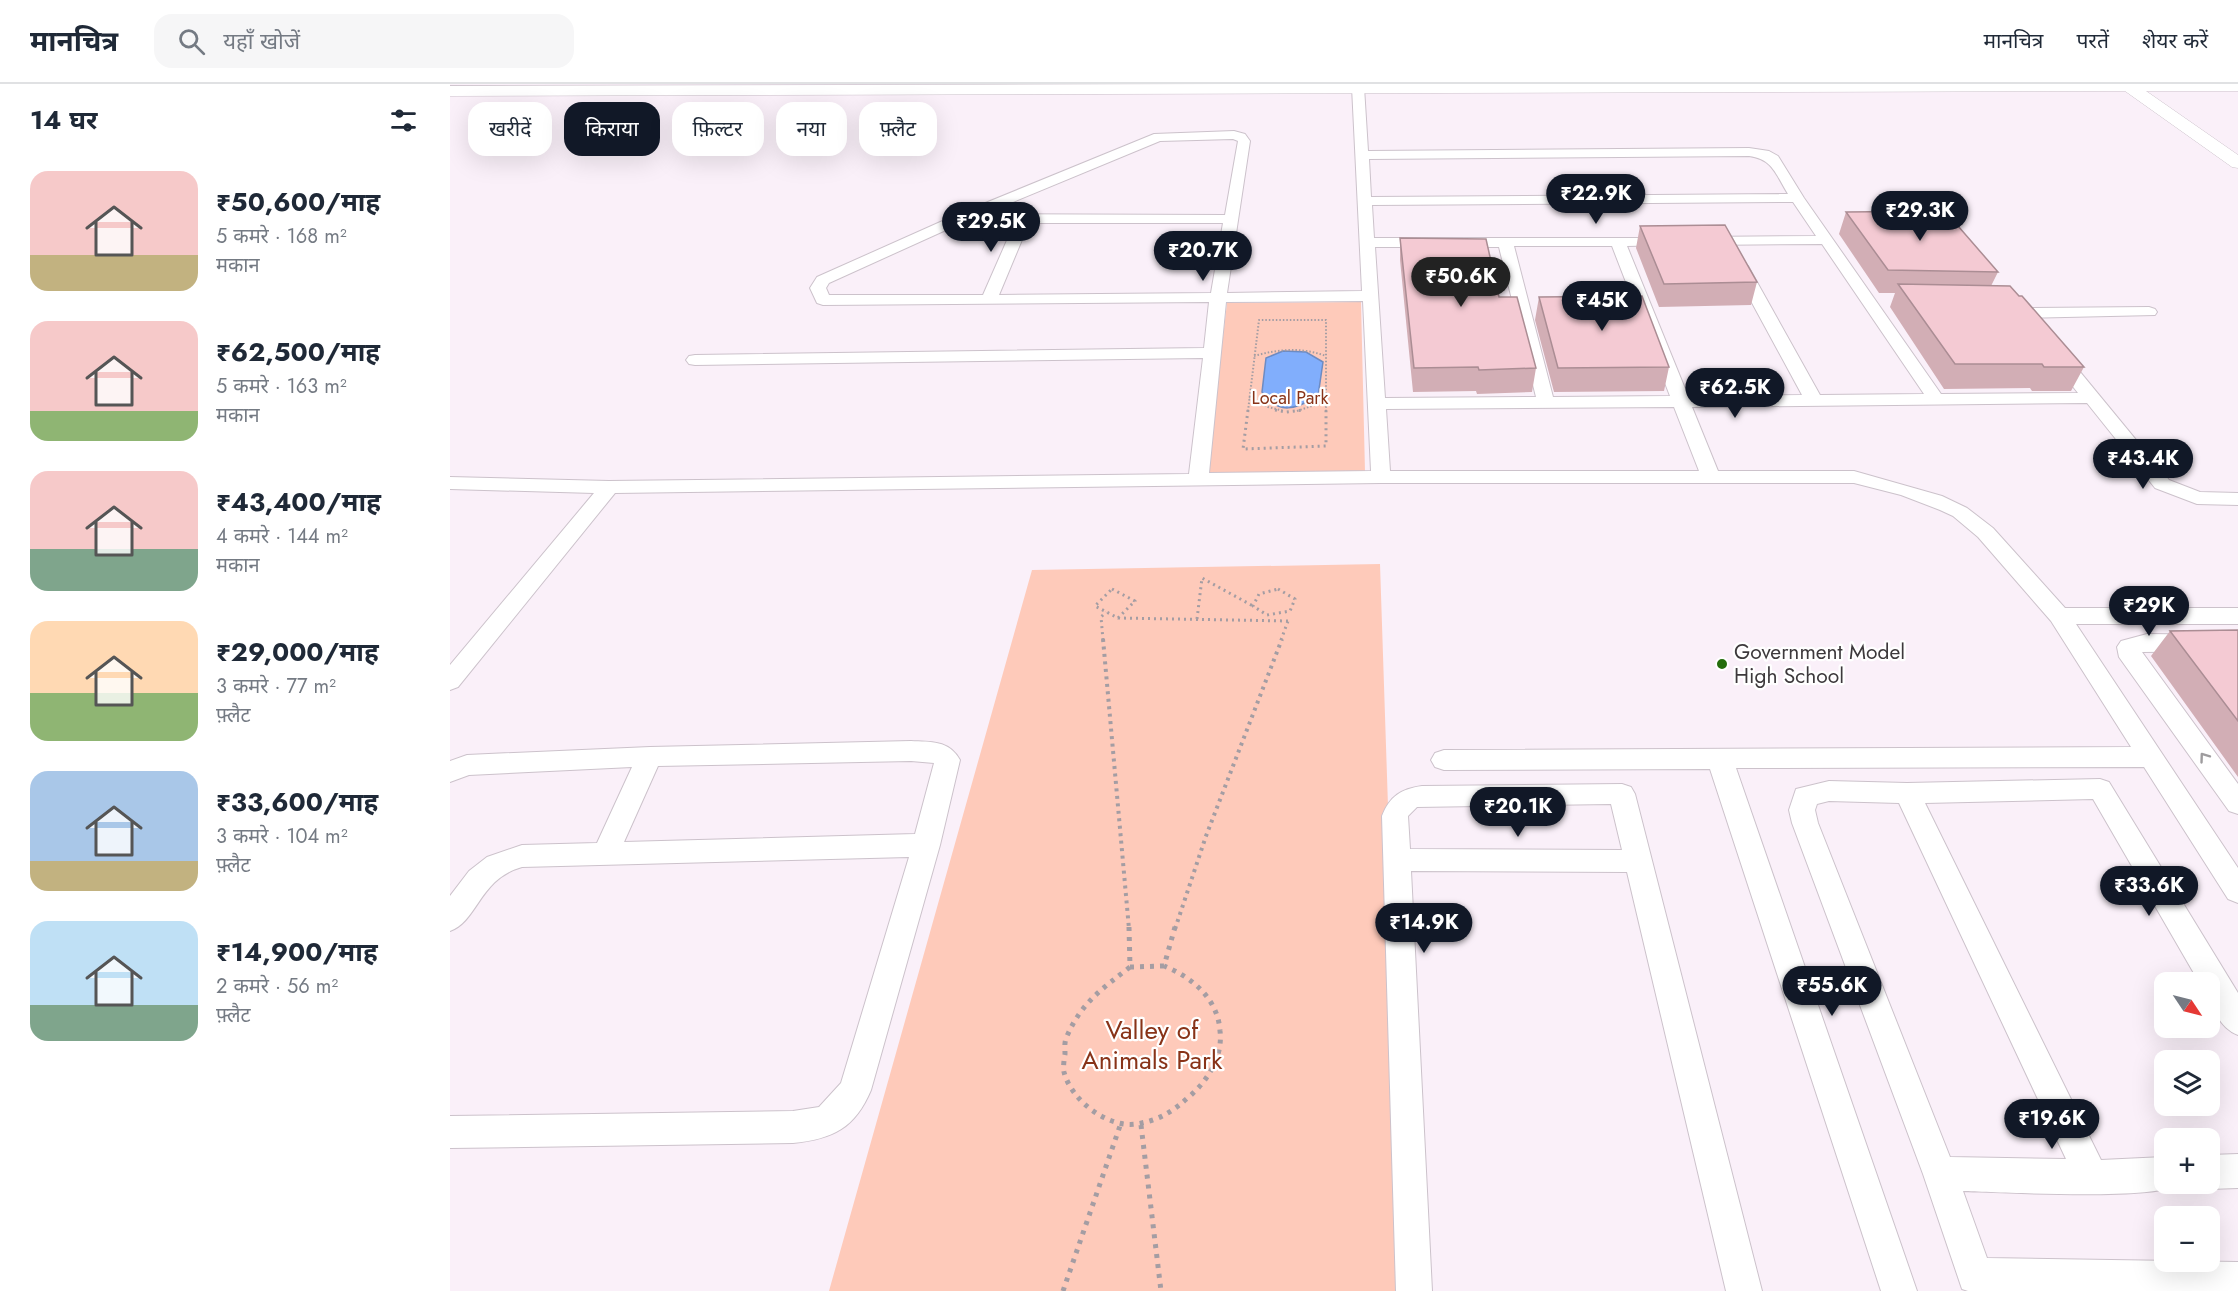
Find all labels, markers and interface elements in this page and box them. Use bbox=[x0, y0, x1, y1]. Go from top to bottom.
search box bbox=[154, 14, 574, 68]
text: मानचित्र bbox=[30, 21, 118, 62]
icon: search bbox=[175, 25, 208, 58]
text: यहाँ खोजें bbox=[223, 25, 300, 57]
text: मानचित्र bbox=[1983, 26, 2043, 56]
text: परतें bbox=[2076, 26, 2109, 56]
text: शेयर करें bbox=[2142, 26, 2208, 56]
text: 14 घर bbox=[30, 101, 98, 139]
chip: खरीदें bbox=[468, 102, 552, 156]
chip: किराया bbox=[564, 102, 660, 156]
chip: फ़िल्टर bbox=[672, 102, 764, 156]
chip: नया bbox=[776, 102, 847, 156]
chip: फ़्लैट bbox=[859, 102, 937, 156]
icon: filters bbox=[387, 104, 420, 137]
pin: ₹22.9K bbox=[1547, 174, 1645, 225]
text: ₹22.9K bbox=[1560, 179, 1632, 208]
text: ₹50,600/माह bbox=[216, 183, 380, 221]
pin: ₹29.3K bbox=[1871, 191, 1969, 242]
icon: home bbox=[78, 195, 150, 267]
text: ₹29.3K bbox=[1885, 196, 1955, 225]
pin: ₹29.5K bbox=[942, 202, 1040, 253]
text: ₹29.5K bbox=[956, 207, 1026, 236]
text: 5 कमरे · 168 m² bbox=[216, 222, 347, 251]
pin: ₹20.7K bbox=[1154, 231, 1252, 282]
text: ₹20.7K bbox=[1168, 236, 1238, 265]
text: मकान bbox=[216, 251, 260, 280]
pin: ₹50.6K bbox=[1412, 257, 1510, 308]
text: ₹50.6K bbox=[1425, 262, 1497, 291]
pin: ₹45K bbox=[1566, 281, 1638, 332]
text: ₹45K bbox=[1576, 286, 1628, 315]
text: ₹62,500/माह bbox=[216, 333, 380, 371]
icon: home bbox=[78, 345, 150, 417]
pin: ₹62.5K bbox=[1686, 368, 1784, 419]
text: 5 कमरे · 163 m² bbox=[216, 372, 347, 401]
text: ₹62.5K bbox=[1699, 373, 1771, 402]
park label: Local Park bbox=[1252, 385, 1328, 411]
text: मकान bbox=[216, 401, 260, 430]
pin: ₹43.4K bbox=[2094, 439, 2192, 490]
text: ₹43.4K bbox=[2107, 444, 2179, 473]
text: ₹43,400/माह bbox=[216, 483, 381, 521]
icon: home bbox=[78, 495, 150, 567]
text: 4 कमरे · 144 m² bbox=[216, 522, 348, 551]
text: मकान bbox=[216, 551, 260, 580]
pin: ₹29K bbox=[2113, 586, 2185, 637]
text: ₹29K bbox=[2123, 591, 2175, 620]
text: ₹29,000/माह bbox=[216, 633, 379, 671]
place label: Government Model High School bbox=[1734, 637, 1905, 691]
icon: home bbox=[78, 645, 150, 717]
marker: Government Model High School bbox=[1715, 657, 1729, 671]
text: 3 कमरे · 77 m² bbox=[216, 672, 336, 701]
text: फ़्लैट bbox=[216, 701, 251, 730]
one-way arrow bbox=[2200, 753, 2211, 764]
text: ₹33,600/माह bbox=[216, 783, 378, 821]
pin: ₹20.1K bbox=[1469, 787, 1567, 838]
text: ₹20.1K bbox=[1484, 792, 1552, 821]
icon: home bbox=[78, 795, 150, 867]
text: 3 कमरे · 104 m² bbox=[216, 822, 348, 851]
text: फ़्लैट bbox=[216, 851, 251, 880]
pin: ₹33.6K bbox=[2100, 866, 2198, 917]
text: ₹33.6K bbox=[2114, 871, 2184, 900]
pin: ₹14.9K bbox=[1375, 903, 1473, 954]
text: ₹14.9K bbox=[1389, 908, 1459, 937]
text: ₹14,900/माह bbox=[216, 933, 378, 971]
icon: home bbox=[78, 945, 150, 1017]
pin: ₹55.6K bbox=[1783, 966, 1881, 1017]
text: ₹55.6K bbox=[1796, 971, 1868, 1000]
text: 2 कमरे · 56 m² bbox=[216, 972, 338, 1001]
north arrow bbox=[2154, 972, 2220, 1038]
map controls bbox=[2154, 972, 2220, 1272]
text: फ़्लैट bbox=[216, 1001, 251, 1030]
park label: Valley of Animals Park bbox=[1082, 1011, 1223, 1079]
button: layers bbox=[2154, 1050, 2220, 1116]
pin: ₹19.6K bbox=[2003, 1099, 2101, 1150]
text: ₹19.6K bbox=[2018, 1104, 2086, 1133]
button: + bbox=[2154, 1128, 2220, 1194]
button: − bbox=[2154, 1206, 2220, 1272]

